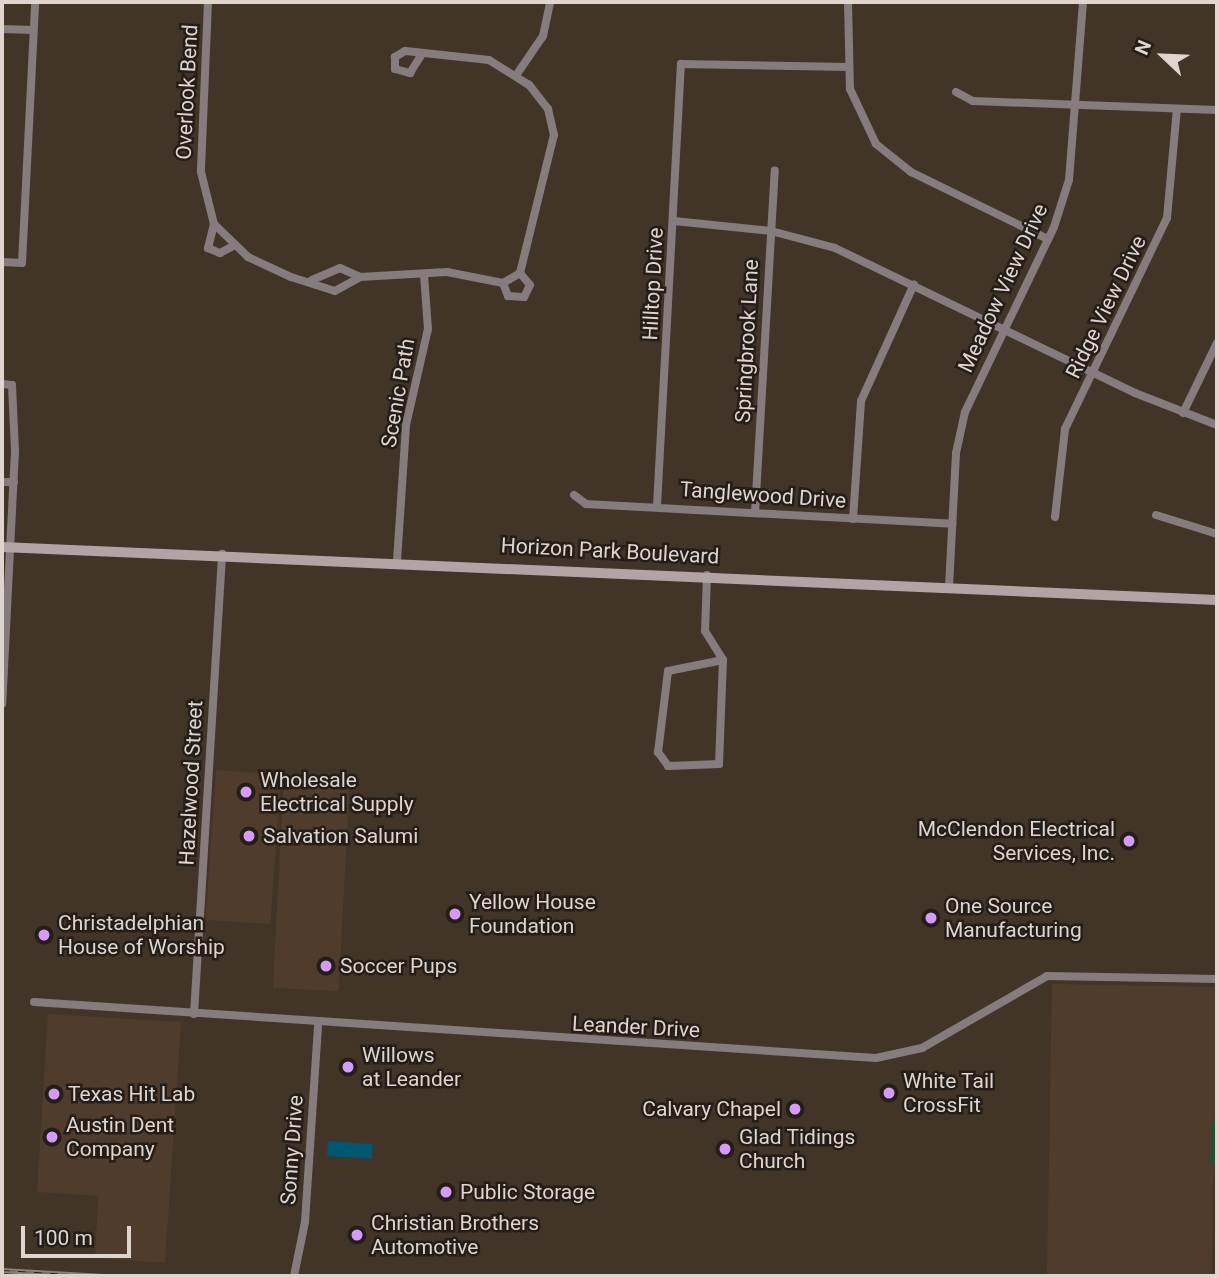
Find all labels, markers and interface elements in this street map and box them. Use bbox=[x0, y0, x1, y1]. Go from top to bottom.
north arrow bbox=[1128, 21, 1198, 91]
street label: Overlook Bend bbox=[171, 24, 203, 160]
text: N bbox=[1130, 37, 1156, 58]
street label: Meadow View Drive bbox=[953, 200, 1053, 376]
street label: Hilltop Drive bbox=[637, 227, 669, 341]
street label: Ridge View Drive bbox=[1061, 231, 1151, 383]
street label: Springbrook Lane bbox=[730, 259, 764, 423]
street label: Scenic Path bbox=[376, 336, 420, 450]
street label: Tanglewood Drive bbox=[679, 477, 847, 513]
street label: Horizon Park Boulevard bbox=[500, 533, 720, 569]
street label: Hazelwood Street bbox=[174, 700, 208, 866]
place label: Wholesale Electrical Supply bbox=[260, 767, 414, 817]
marker: Wholesale Electrical Supply bbox=[238, 784, 254, 800]
place label: McClendon Electrical Services, Inc. bbox=[918, 816, 1115, 866]
place label: Salvation Salumi bbox=[263, 823, 418, 849]
marker: Salvation Salumi bbox=[241, 828, 257, 844]
marker: McClendon Electrical Services, Inc. bbox=[1121, 833, 1137, 849]
place label: Yellow House Foundation bbox=[469, 889, 596, 939]
place label: One Source Manufacturing bbox=[945, 893, 1082, 943]
marker: Yellow House Foundation bbox=[447, 906, 463, 922]
place label: Christadelphian House of Worship bbox=[58, 910, 225, 960]
marker: One Source Manufacturing bbox=[923, 910, 939, 926]
marker: Christadelphian House of Worship bbox=[36, 927, 52, 943]
place label: Soccer Pups bbox=[340, 953, 457, 979]
marker: Soccer Pups bbox=[318, 958, 334, 974]
street label: Leander Drive bbox=[571, 1011, 701, 1043]
place label: Willows at Leander bbox=[362, 1042, 461, 1092]
marker: Willows at Leander bbox=[340, 1059, 356, 1075]
place label: White Tail CrossFit bbox=[903, 1068, 995, 1118]
place label: Texas Hit Lab bbox=[68, 1081, 195, 1107]
marker: White Tail CrossFit bbox=[881, 1085, 897, 1101]
marker: Texas Hit Lab bbox=[46, 1086, 62, 1102]
street label: Sonny Drive bbox=[276, 1094, 308, 1206]
place label: Calvary Chapel bbox=[642, 1096, 781, 1122]
marker: Calvary Chapel bbox=[787, 1101, 803, 1117]
place label: Austin Dent Company bbox=[66, 1112, 174, 1162]
place label: Glad Tidings Church bbox=[739, 1124, 856, 1174]
marker: Austin Dent Company bbox=[44, 1129, 60, 1145]
marker: Glad Tidings Church bbox=[717, 1141, 733, 1157]
place label: Public Storage bbox=[460, 1179, 595, 1205]
marker: Public Storage bbox=[438, 1184, 454, 1200]
place label: Christian Brothers Automotive bbox=[371, 1210, 539, 1260]
scale bar bbox=[24, 1212, 135, 1256]
text: 100 m bbox=[34, 1226, 93, 1250]
marker: Christian Brothers Automotive bbox=[349, 1227, 365, 1243]

